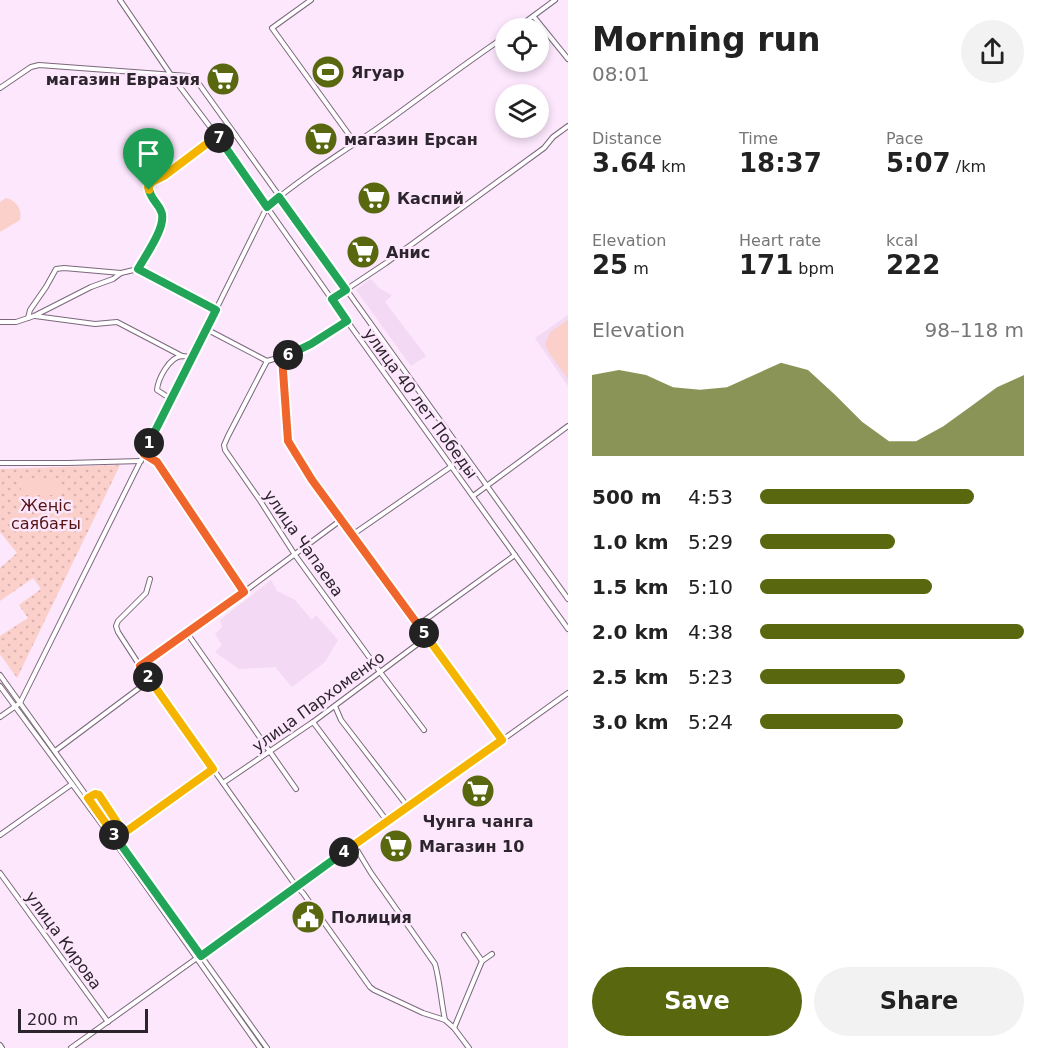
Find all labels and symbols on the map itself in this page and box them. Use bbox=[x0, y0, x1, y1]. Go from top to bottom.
sports icon: Ягуар bbox=[310, 54, 346, 90]
supermarket icon: магазин Евразия bbox=[205, 61, 241, 97]
place label: Ягуар bbox=[351, 63, 404, 82]
place label: магазин Евразия bbox=[46, 70, 200, 89]
supermarket icon: магазин Ерсан bbox=[303, 121, 339, 157]
pin: 7 bbox=[204, 123, 234, 153]
pin bbox=[123, 128, 174, 190]
place label: магазин Ерсан bbox=[344, 130, 478, 149]
supermarket icon: Каспий bbox=[356, 180, 392, 216]
place label: Каспий bbox=[397, 189, 464, 208]
supermarket icon: Анис bbox=[345, 234, 381, 270]
place label: Анис bbox=[386, 243, 430, 262]
street label: улица 40 лет Победы bbox=[360, 324, 481, 482]
pin: 6 bbox=[273, 340, 303, 370]
pin: 1 bbox=[134, 428, 164, 458]
street label: улица Чапаева bbox=[260, 486, 348, 600]
park label: Жеңіс саябағы bbox=[11, 496, 81, 533]
pin: 5 bbox=[409, 618, 439, 648]
street label: улица Пархоменко bbox=[248, 647, 388, 756]
pin: 2 bbox=[133, 662, 163, 692]
supermarket icon: Чунга чанга bbox=[460, 773, 496, 809]
place label: Чунга чанга bbox=[422, 812, 534, 831]
pin: 3 bbox=[99, 820, 129, 850]
supermarket icon: Магазин 10 bbox=[378, 828, 414, 864]
pin: 4 bbox=[329, 837, 359, 867]
place label: Магазин 10 bbox=[419, 837, 524, 856]
street label: улица Кирова bbox=[22, 887, 106, 993]
public building icon: Полиция bbox=[290, 899, 326, 935]
place label: Полиция bbox=[331, 908, 412, 927]
scale bar bbox=[18, 1006, 148, 1034]

